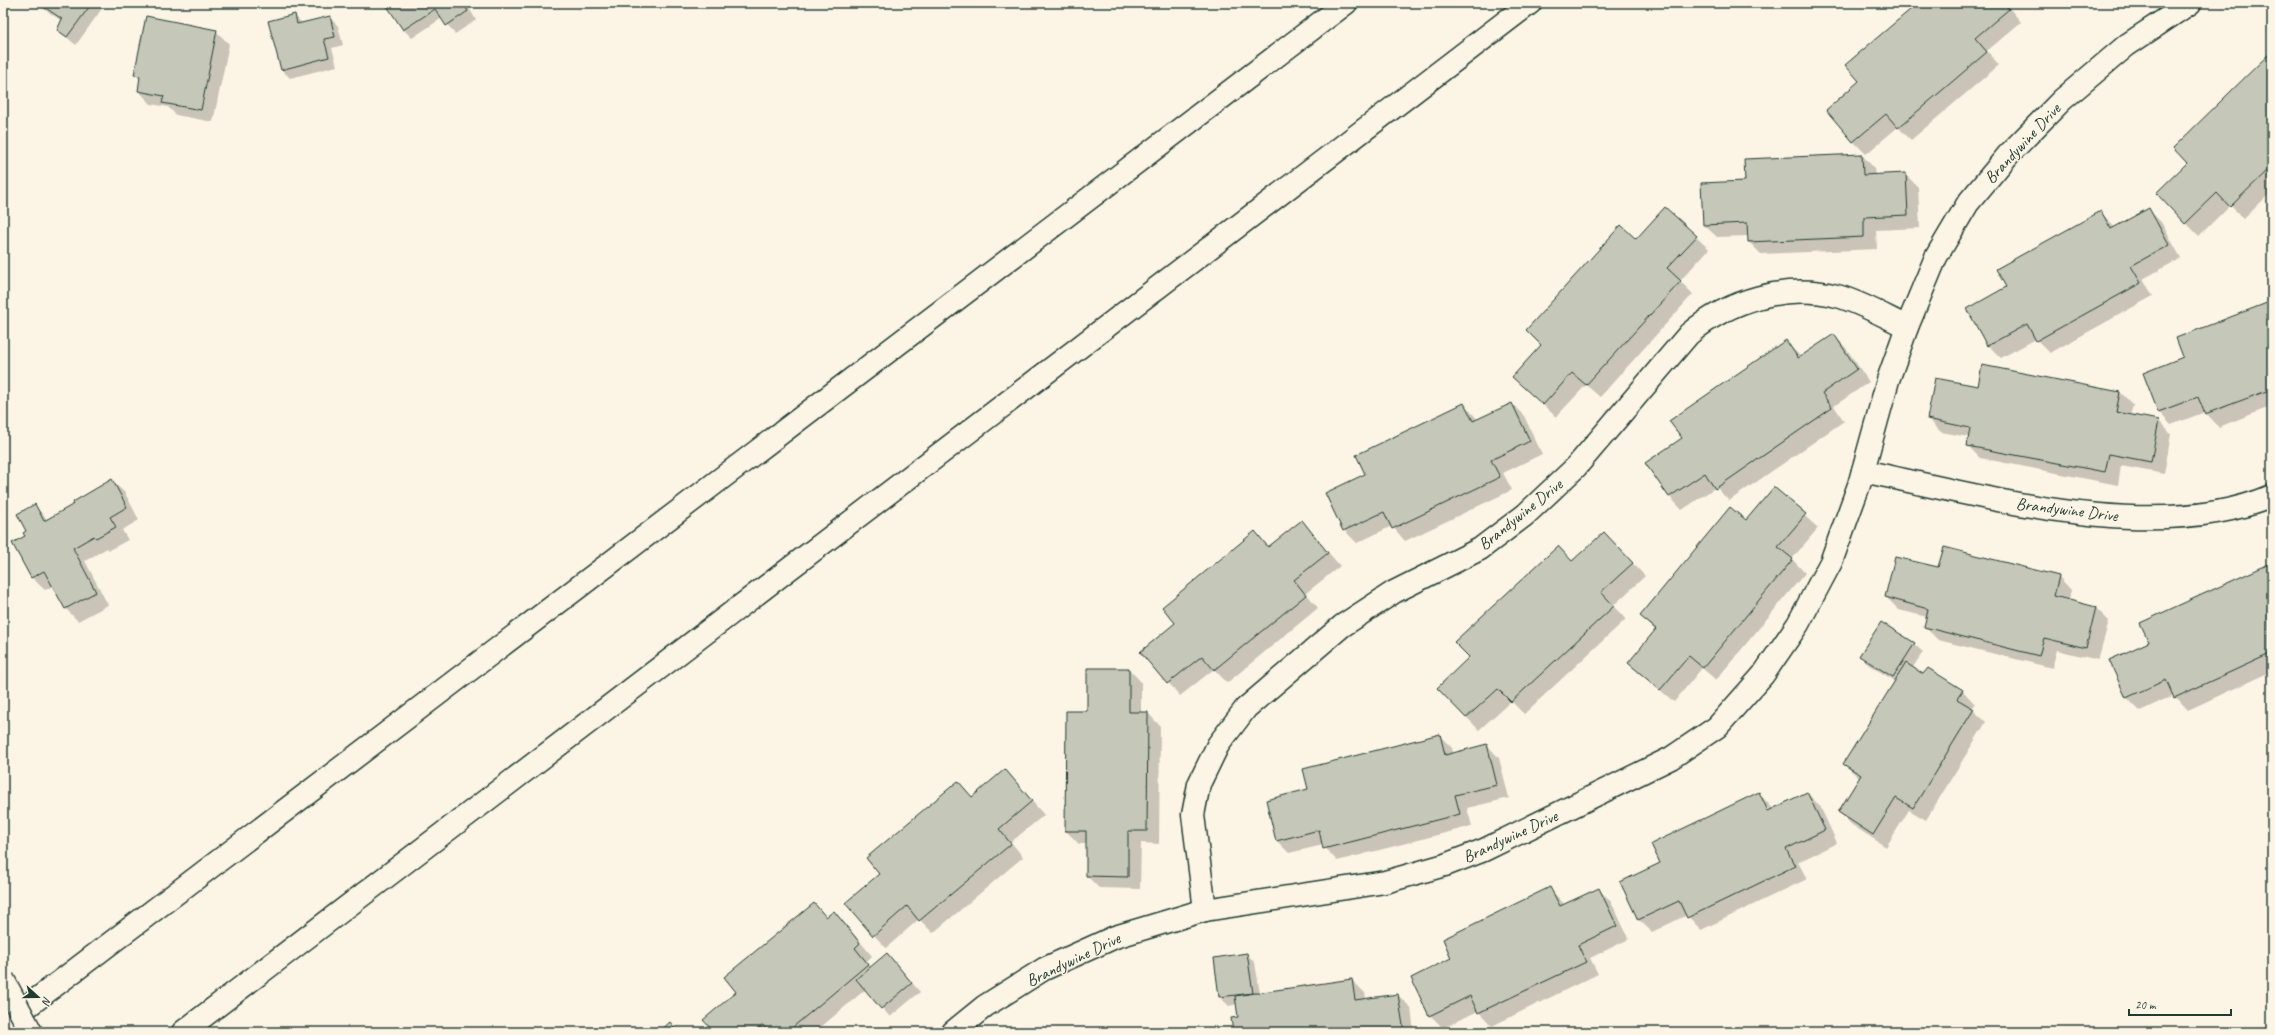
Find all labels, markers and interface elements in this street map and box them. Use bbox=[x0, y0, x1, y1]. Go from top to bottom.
street label: Brandywine Drive bbox=[1980, 98, 2066, 188]
street label: Brandywine Drive bbox=[1474, 473, 1568, 555]
street label: Brandywine Drive bbox=[2015, 493, 2120, 526]
street label: Brandywine Drive bbox=[1459, 805, 1562, 868]
street label: Brandywine Drive bbox=[1023, 927, 1125, 991]
north arrow bbox=[18, 977, 58, 1017]
scale bar bbox=[2129, 991, 2231, 1017]
text: N bbox=[39, 995, 55, 1008]
text: 20 m bbox=[2135, 997, 2157, 1013]

